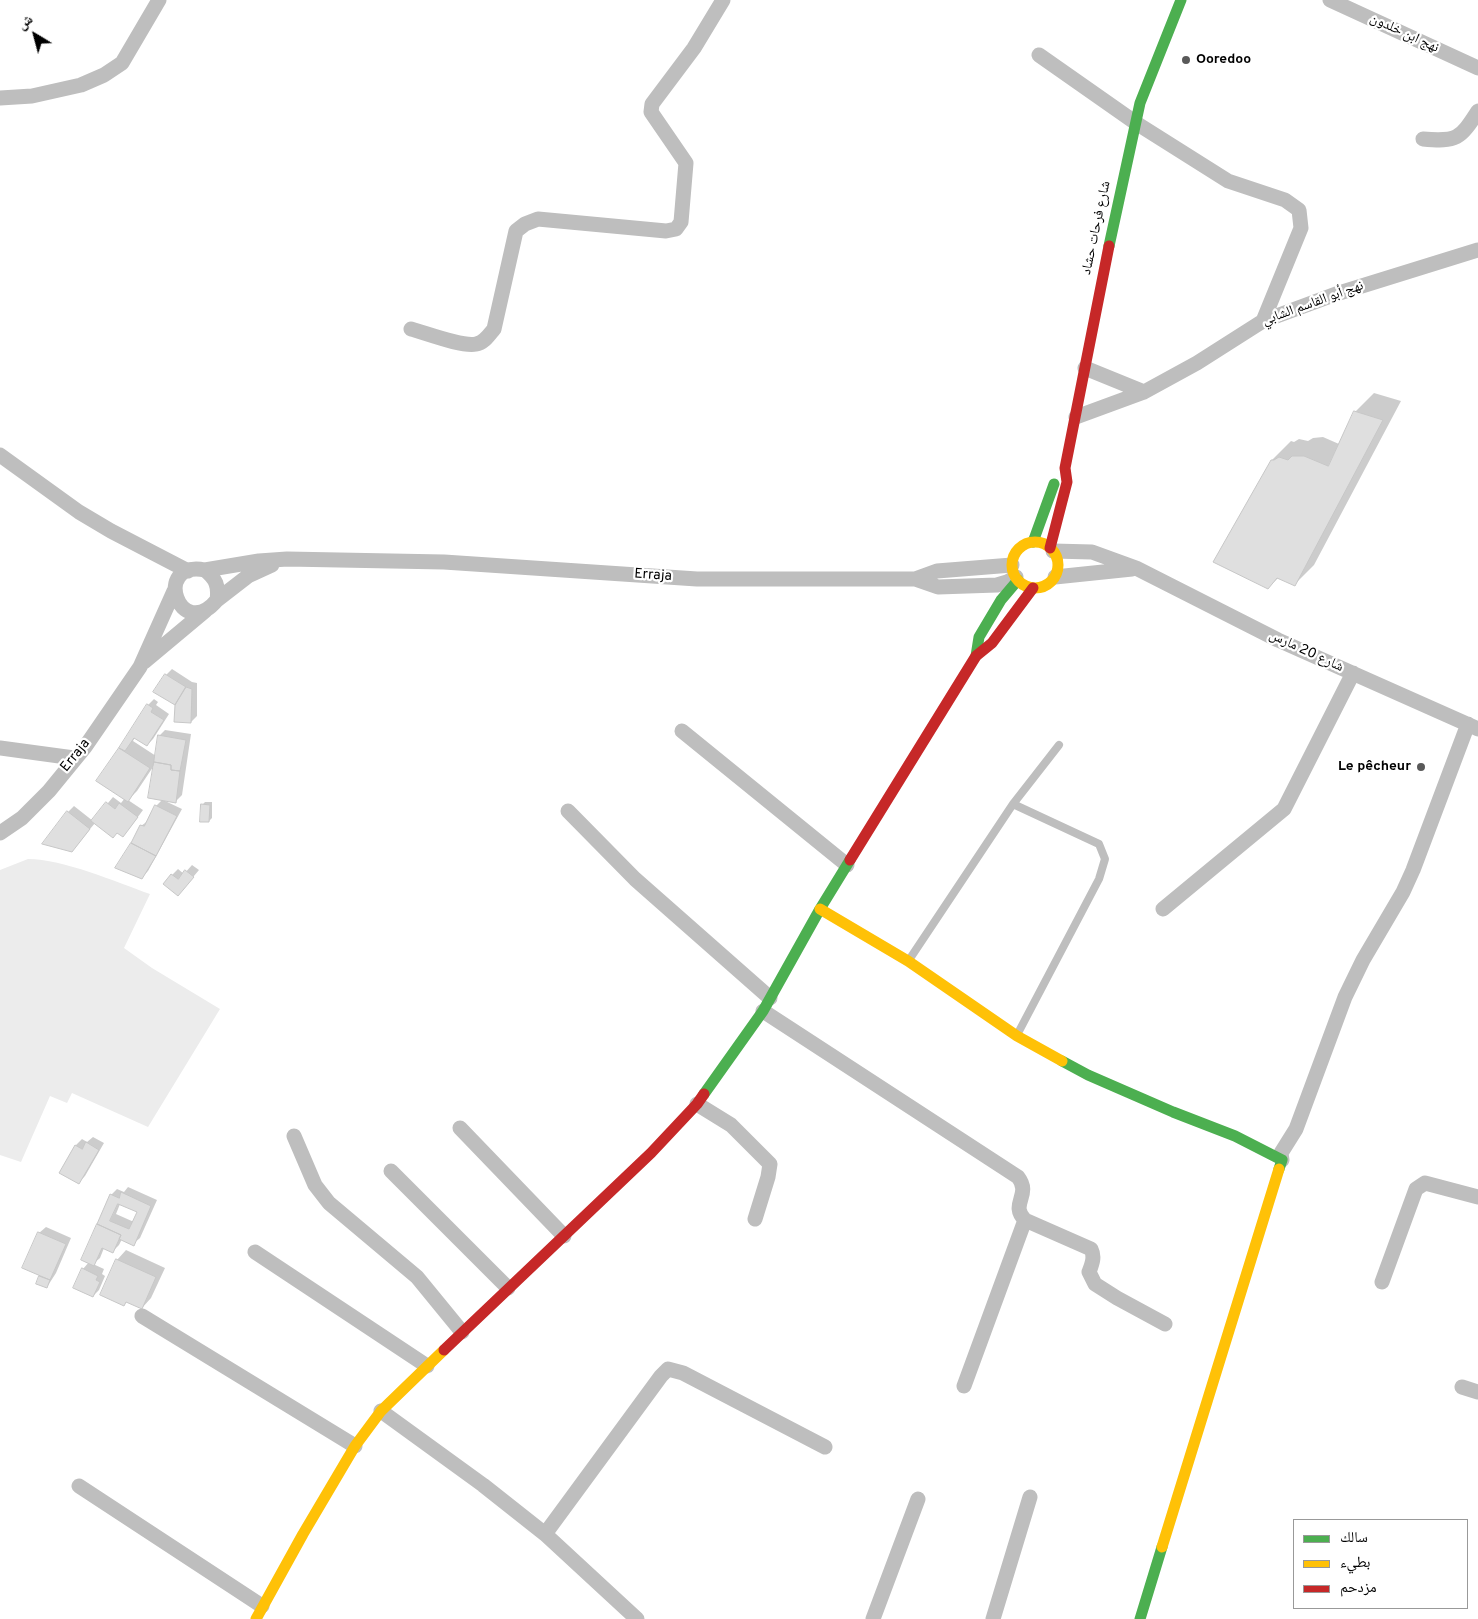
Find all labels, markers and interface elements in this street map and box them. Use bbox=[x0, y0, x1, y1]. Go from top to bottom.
north arrow bbox=[10, 10, 60, 60]
text: ش bbox=[15, 11, 37, 34]
street label: نهج ابن خلدون bbox=[1367, 11, 1441, 57]
place label: Ooredoo bbox=[1196, 52, 1251, 68]
marker: Ooredoo bbox=[1180, 54, 1192, 66]
street label: شارع فرحات حشاد bbox=[1079, 180, 1115, 276]
street label: نهج أبو القاسم الشابي bbox=[1260, 278, 1366, 330]
street label: Erraja bbox=[634, 566, 672, 586]
street label: شارع 20 مارس bbox=[1266, 627, 1346, 677]
street label: Erraja bbox=[58, 736, 94, 776]
place label: Le pêcheur bbox=[1338, 759, 1411, 775]
marker: Le pêcheur bbox=[1415, 761, 1427, 773]
legend bbox=[1293, 1519, 1468, 1609]
text: سالك bbox=[1340, 1529, 1368, 1548]
text: بطيء bbox=[1340, 1554, 1370, 1573]
text: مزدحم bbox=[1340, 1579, 1377, 1598]

